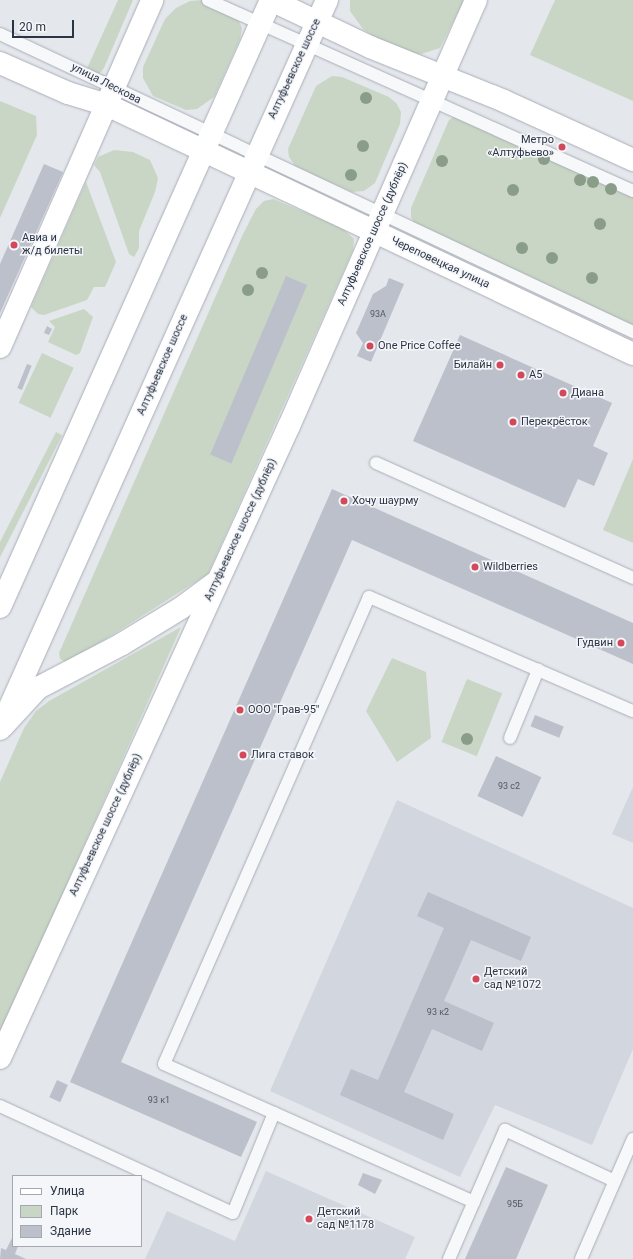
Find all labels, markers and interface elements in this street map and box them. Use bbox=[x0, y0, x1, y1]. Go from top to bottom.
scale bar bbox=[14, 12, 76, 38]
street label: Алтуфьевское шоссе bbox=[266, 17, 324, 121]
text: 20 m bbox=[19, 20, 46, 34]
street label: улица Лескова bbox=[69, 61, 143, 107]
place label: Метро «Алтуфьево» bbox=[487, 134, 554, 160]
marker: Метро «Алтуфьево» bbox=[557, 142, 567, 152]
street label: Алтуфьевское шоссе (дублёр) bbox=[335, 160, 411, 308]
place label: Авиа и ж/д билеты bbox=[22, 232, 83, 258]
street label: Череповецкая улица bbox=[388, 234, 492, 292]
marker: Авиа и ж/д билеты bbox=[9, 240, 19, 250]
house number: 93А bbox=[370, 309, 386, 319]
street label: Алтуфьевское шоссе bbox=[135, 312, 191, 418]
place label: One Price Coffee bbox=[378, 339, 460, 353]
marker: One Price Coffee bbox=[365, 341, 375, 351]
place label: Билайн bbox=[454, 358, 492, 372]
marker: Билайн bbox=[495, 360, 505, 370]
place label: А5 bbox=[529, 368, 542, 382]
marker: А5 bbox=[516, 370, 526, 380]
place label: Диана bbox=[571, 386, 604, 400]
marker: Диана bbox=[558, 388, 568, 398]
place label: Перекрёсток bbox=[521, 415, 588, 429]
marker: Перекрёсток bbox=[508, 417, 518, 427]
street label: Алтуфьевское шоссе (дублёр) bbox=[202, 457, 280, 603]
place label: Хочу шаурму bbox=[352, 494, 419, 508]
marker: Хочу шаурму bbox=[339, 496, 349, 506]
place label: Wildberries bbox=[483, 560, 538, 574]
marker: Wildberries bbox=[470, 562, 480, 572]
place label: Гудвин bbox=[577, 636, 613, 650]
marker: Гудвин bbox=[616, 638, 626, 648]
place label: ООО "Грав-95" bbox=[248, 703, 319, 717]
marker: ООО "Грав-95" bbox=[235, 705, 245, 715]
place label: Лига ставок bbox=[251, 748, 314, 762]
marker: Лига ставок bbox=[238, 750, 248, 760]
street label: Алтуфьевское шоссе (дублёр) bbox=[67, 752, 145, 898]
house number: 93 с2 bbox=[498, 781, 520, 791]
place label: Детский сад №1072 bbox=[484, 966, 541, 992]
marker: Детский сад №1072 bbox=[471, 974, 481, 984]
house number: 93 к2 bbox=[427, 1007, 449, 1017]
house number: 93 к1 bbox=[148, 1095, 170, 1105]
legend bbox=[12, 1175, 142, 1247]
text: Улица bbox=[50, 1184, 85, 1198]
house number: 95Б bbox=[507, 1199, 523, 1209]
text: Парк bbox=[50, 1204, 78, 1218]
place label: Детский сад №1178 bbox=[317, 1206, 374, 1232]
marker: Детский сад №1178 bbox=[304, 1214, 314, 1224]
text: Здание bbox=[50, 1224, 91, 1238]

